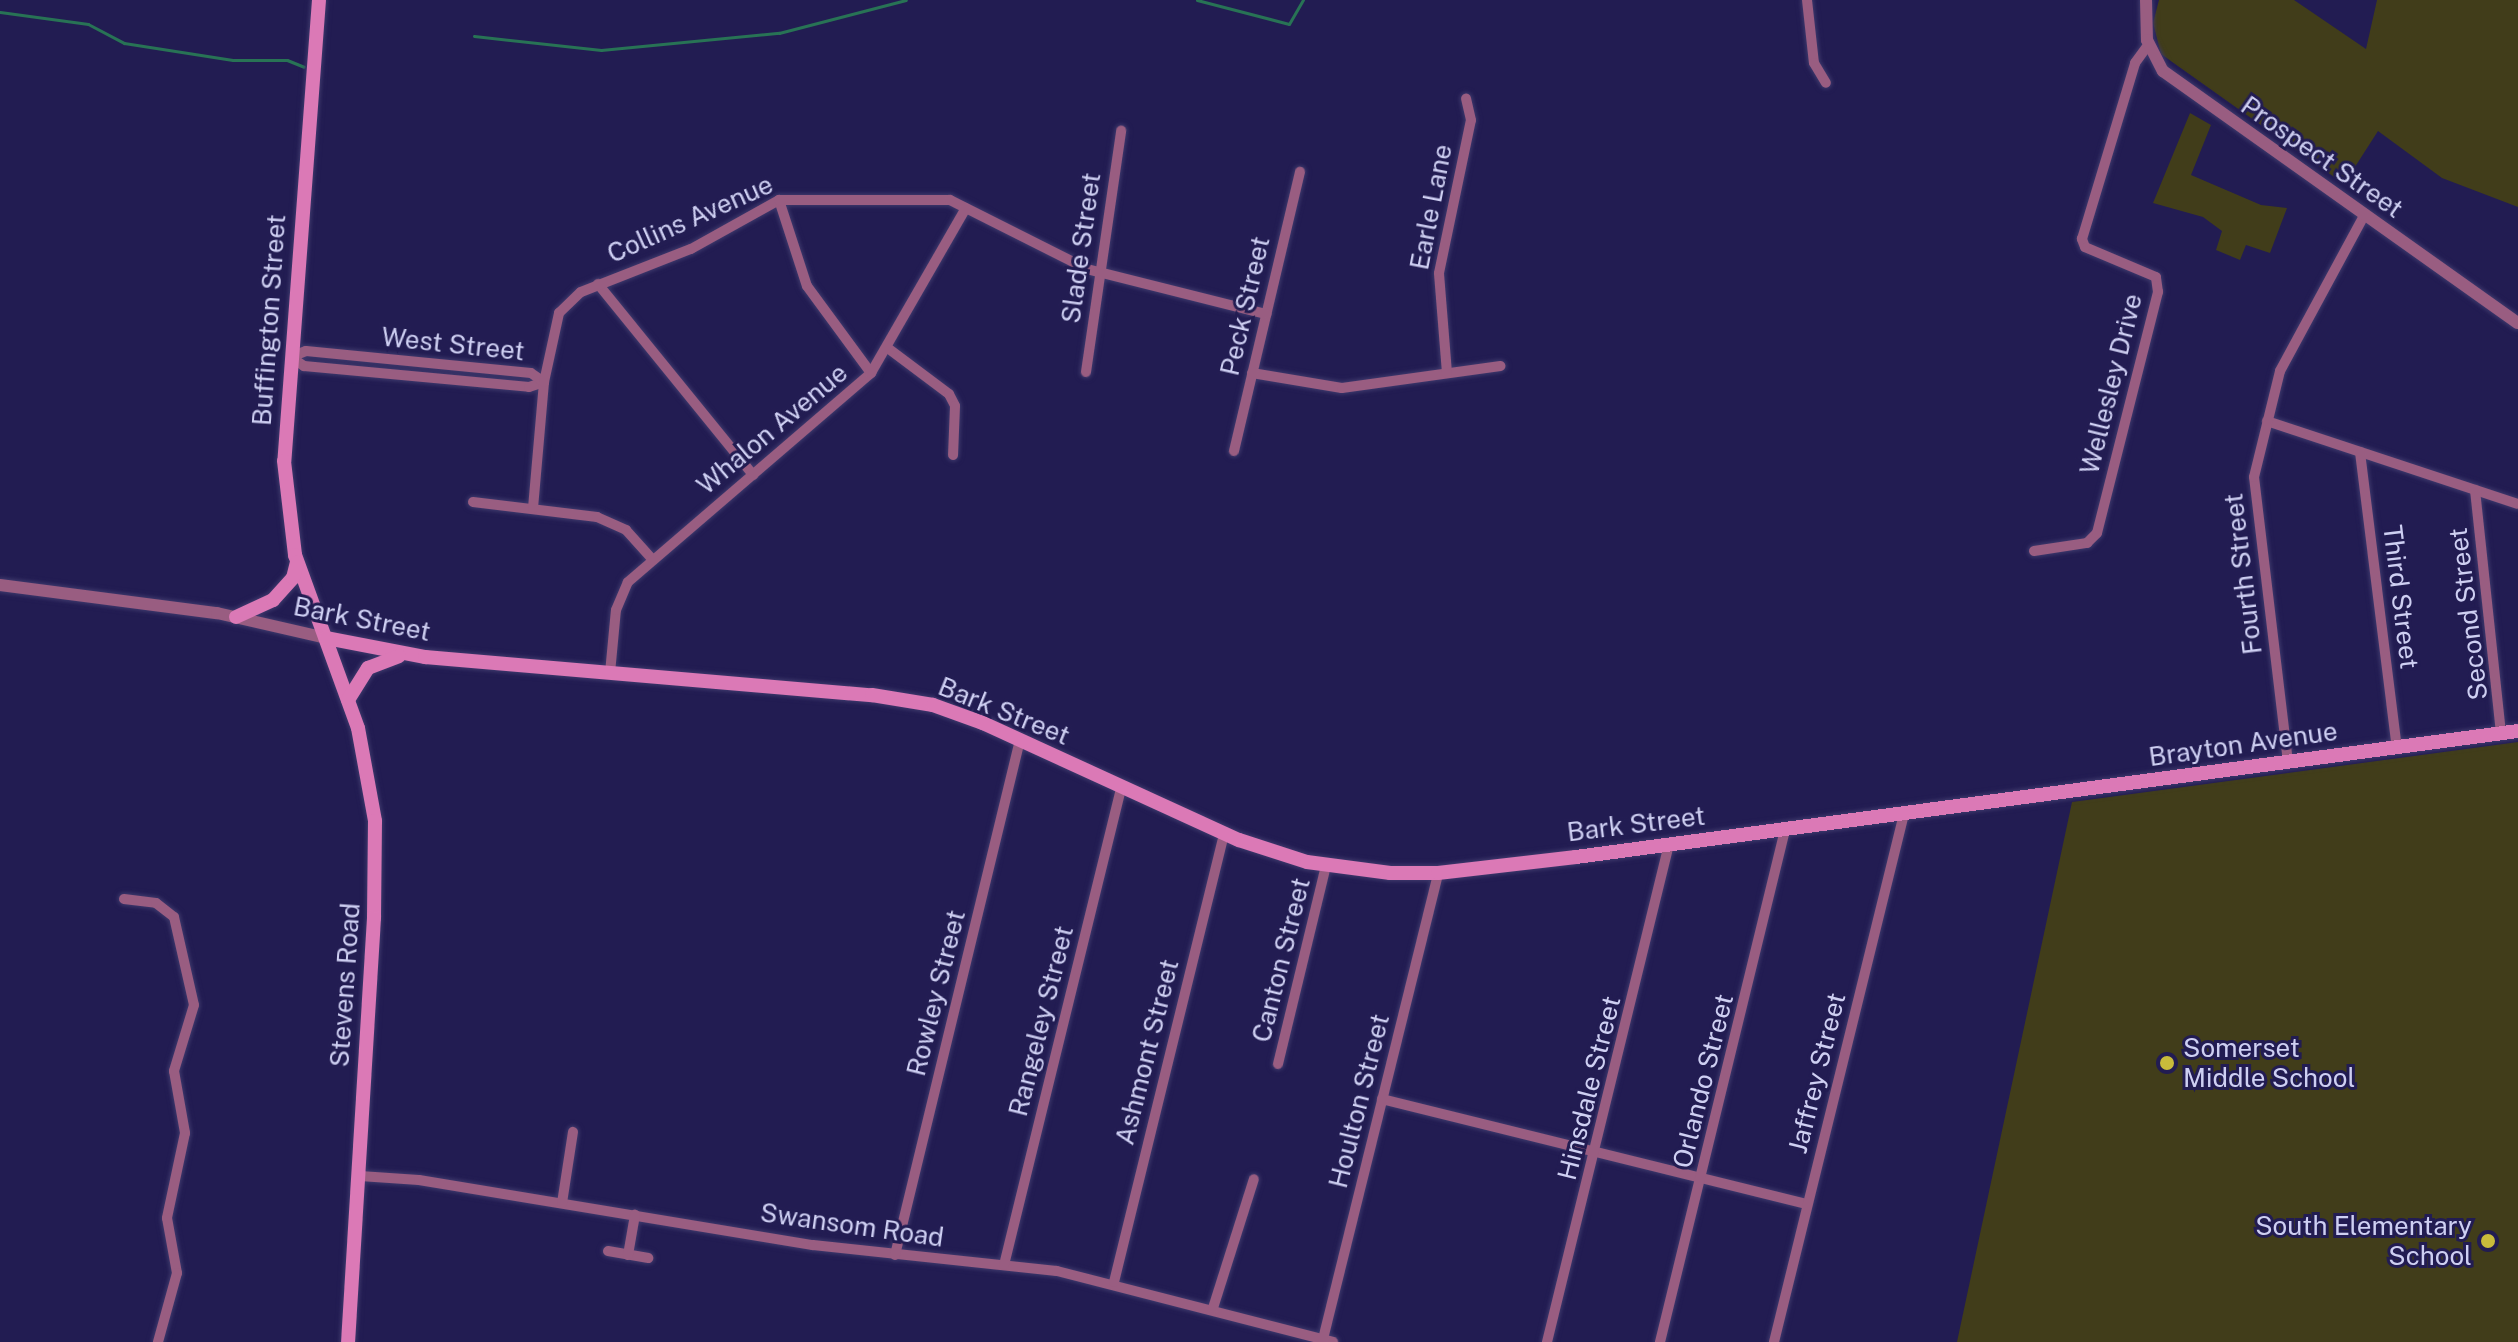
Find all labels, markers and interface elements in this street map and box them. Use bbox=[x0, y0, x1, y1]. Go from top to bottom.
street label: Prospect Street bbox=[2235, 90, 2409, 224]
street label: Earle Lane bbox=[1404, 141, 1458, 273]
street label: Collins Avenue bbox=[602, 169, 778, 269]
street label: Slade Street bbox=[1055, 171, 1107, 325]
street label: Buffington Street bbox=[246, 213, 292, 427]
street label: Peck Street bbox=[1214, 233, 1276, 379]
street label: Wellesley Drive bbox=[2073, 290, 2149, 478]
street label: West Street bbox=[380, 321, 526, 367]
street label: Whalon Avenue bbox=[690, 357, 854, 501]
street label: Fourth Street bbox=[2218, 492, 2268, 656]
street label: Third Street bbox=[2377, 523, 2425, 671]
street label: Second Street bbox=[2442, 526, 2494, 702]
street label: Bark Street bbox=[291, 590, 433, 648]
street label: Bark Street bbox=[934, 671, 1074, 751]
street label: Brayton Avenue bbox=[2147, 715, 2339, 773]
street label: Bark Street bbox=[1565, 800, 1707, 848]
street label: Canton Street bbox=[1246, 875, 1316, 1045]
street label: Stevens Road bbox=[324, 902, 366, 1068]
street label: Rowley Street bbox=[900, 907, 972, 1079]
street label: Rangeley Street bbox=[1002, 923, 1080, 1119]
street label: Ashmont Street bbox=[1109, 956, 1185, 1148]
street label: Jaffrey Street bbox=[1782, 989, 1852, 1157]
street label: Orlando Street bbox=[1666, 991, 1740, 1171]
street label: Hinsdale Street bbox=[1551, 993, 1627, 1183]
street label: Houlton Street bbox=[1322, 1011, 1396, 1191]
place label: Somerset Middle School bbox=[2183, 1032, 2356, 1094]
marker: Somerset Middle School bbox=[2158, 1054, 2176, 1072]
street label: Swansom Road bbox=[758, 1197, 946, 1253]
place label: South Elementary School bbox=[2255, 1210, 2472, 1272]
marker: South Elementary School bbox=[2479, 1232, 2497, 1250]

